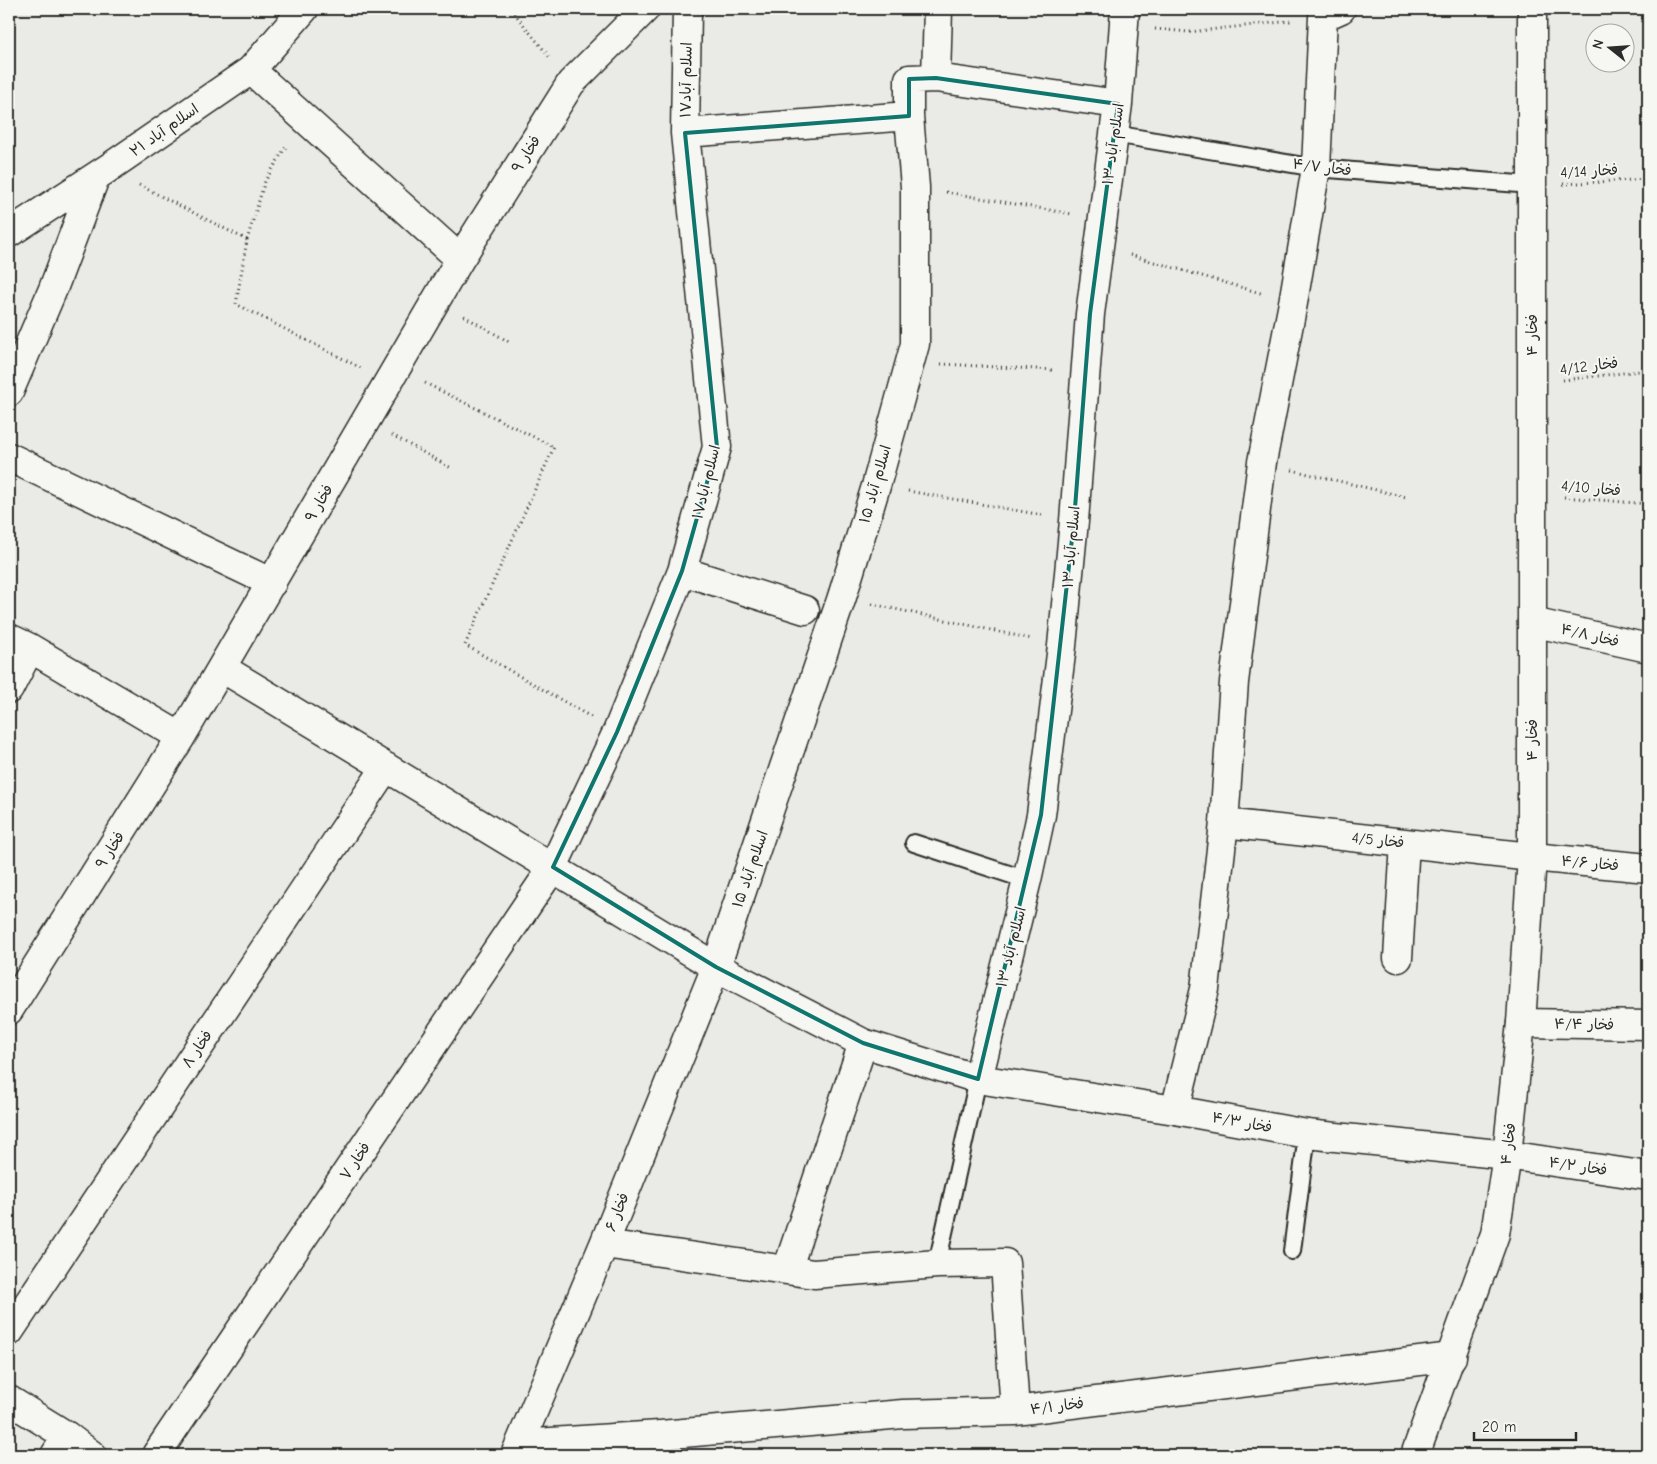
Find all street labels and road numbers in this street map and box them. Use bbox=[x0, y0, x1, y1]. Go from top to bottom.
street label: اسلام آباد۱۷ bbox=[676, 42, 698, 118]
street label: اسلام آباد ۲۱ bbox=[126, 100, 203, 162]
street label: اسلام آباد ۱۳ bbox=[1098, 102, 1130, 186]
street label: فخار ۹ bbox=[508, 132, 544, 176]
street label: فخار ۴/۷ bbox=[1291, 154, 1353, 180]
street label: فخار 4/14 bbox=[1560, 160, 1618, 182]
street label: فخار ۴ bbox=[1523, 314, 1541, 356]
street label: فخار 4/12 bbox=[1559, 354, 1619, 378]
street label: اسلام آباد۱۷ bbox=[688, 443, 726, 521]
street label: اسلام آباد ۱۵ bbox=[855, 443, 897, 526]
street label: فخار 4/10 bbox=[1560, 476, 1622, 500]
street label: فخار ۹ bbox=[301, 481, 337, 525]
street label: اسلام آباد ۱۳ bbox=[1058, 505, 1086, 589]
street label: فخار ۴/۸ bbox=[1559, 620, 1621, 650]
street label: فخار ۴ bbox=[1523, 719, 1541, 761]
street label: فخار ۹ bbox=[92, 828, 128, 872]
street label: اسلام آباد ۱۵ bbox=[728, 828, 774, 911]
street label: فخار 4/5 bbox=[1351, 828, 1405, 852]
street label: فخار ۴/۶ bbox=[1560, 852, 1620, 874]
street label: اسلام آباد ۱۳ bbox=[992, 905, 1032, 990]
street label: فخار ۴/۴ bbox=[1554, 1014, 1614, 1034]
street label: فخار ۸ bbox=[178, 1027, 216, 1071]
street label: فخار ۴/۳ bbox=[1210, 1108, 1274, 1136]
street label: فخار ۴ bbox=[1496, 1122, 1520, 1166]
street label: فخار ۷ bbox=[336, 1139, 374, 1183]
street label: فخار ۴/۲ bbox=[1548, 1153, 1608, 1179]
street label: فخار ۶ bbox=[601, 1190, 633, 1234]
street label: فخار ۴/۱ bbox=[1029, 1394, 1085, 1418]

